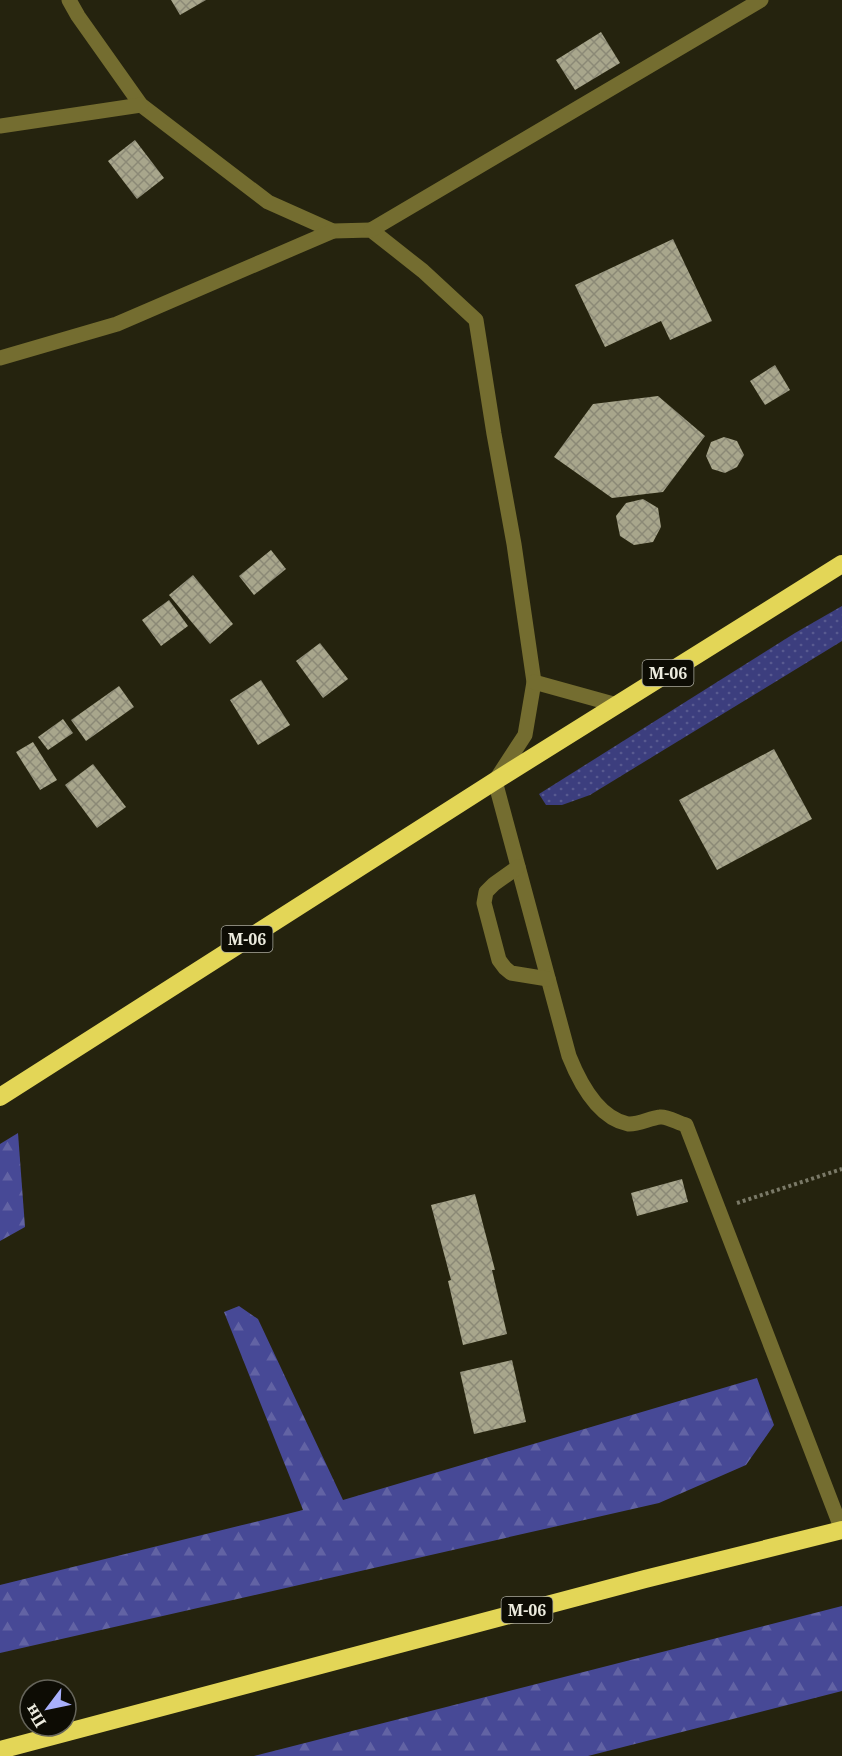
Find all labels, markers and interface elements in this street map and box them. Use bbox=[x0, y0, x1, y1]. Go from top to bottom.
road number: М-06 bbox=[642, 660, 694, 686]
road number: М-06 bbox=[222, 926, 272, 952]
road number: М-06 bbox=[502, 1597, 552, 1623]
north arrow bbox=[18, 1678, 78, 1738]
text: Пн bbox=[20, 1700, 51, 1732]

